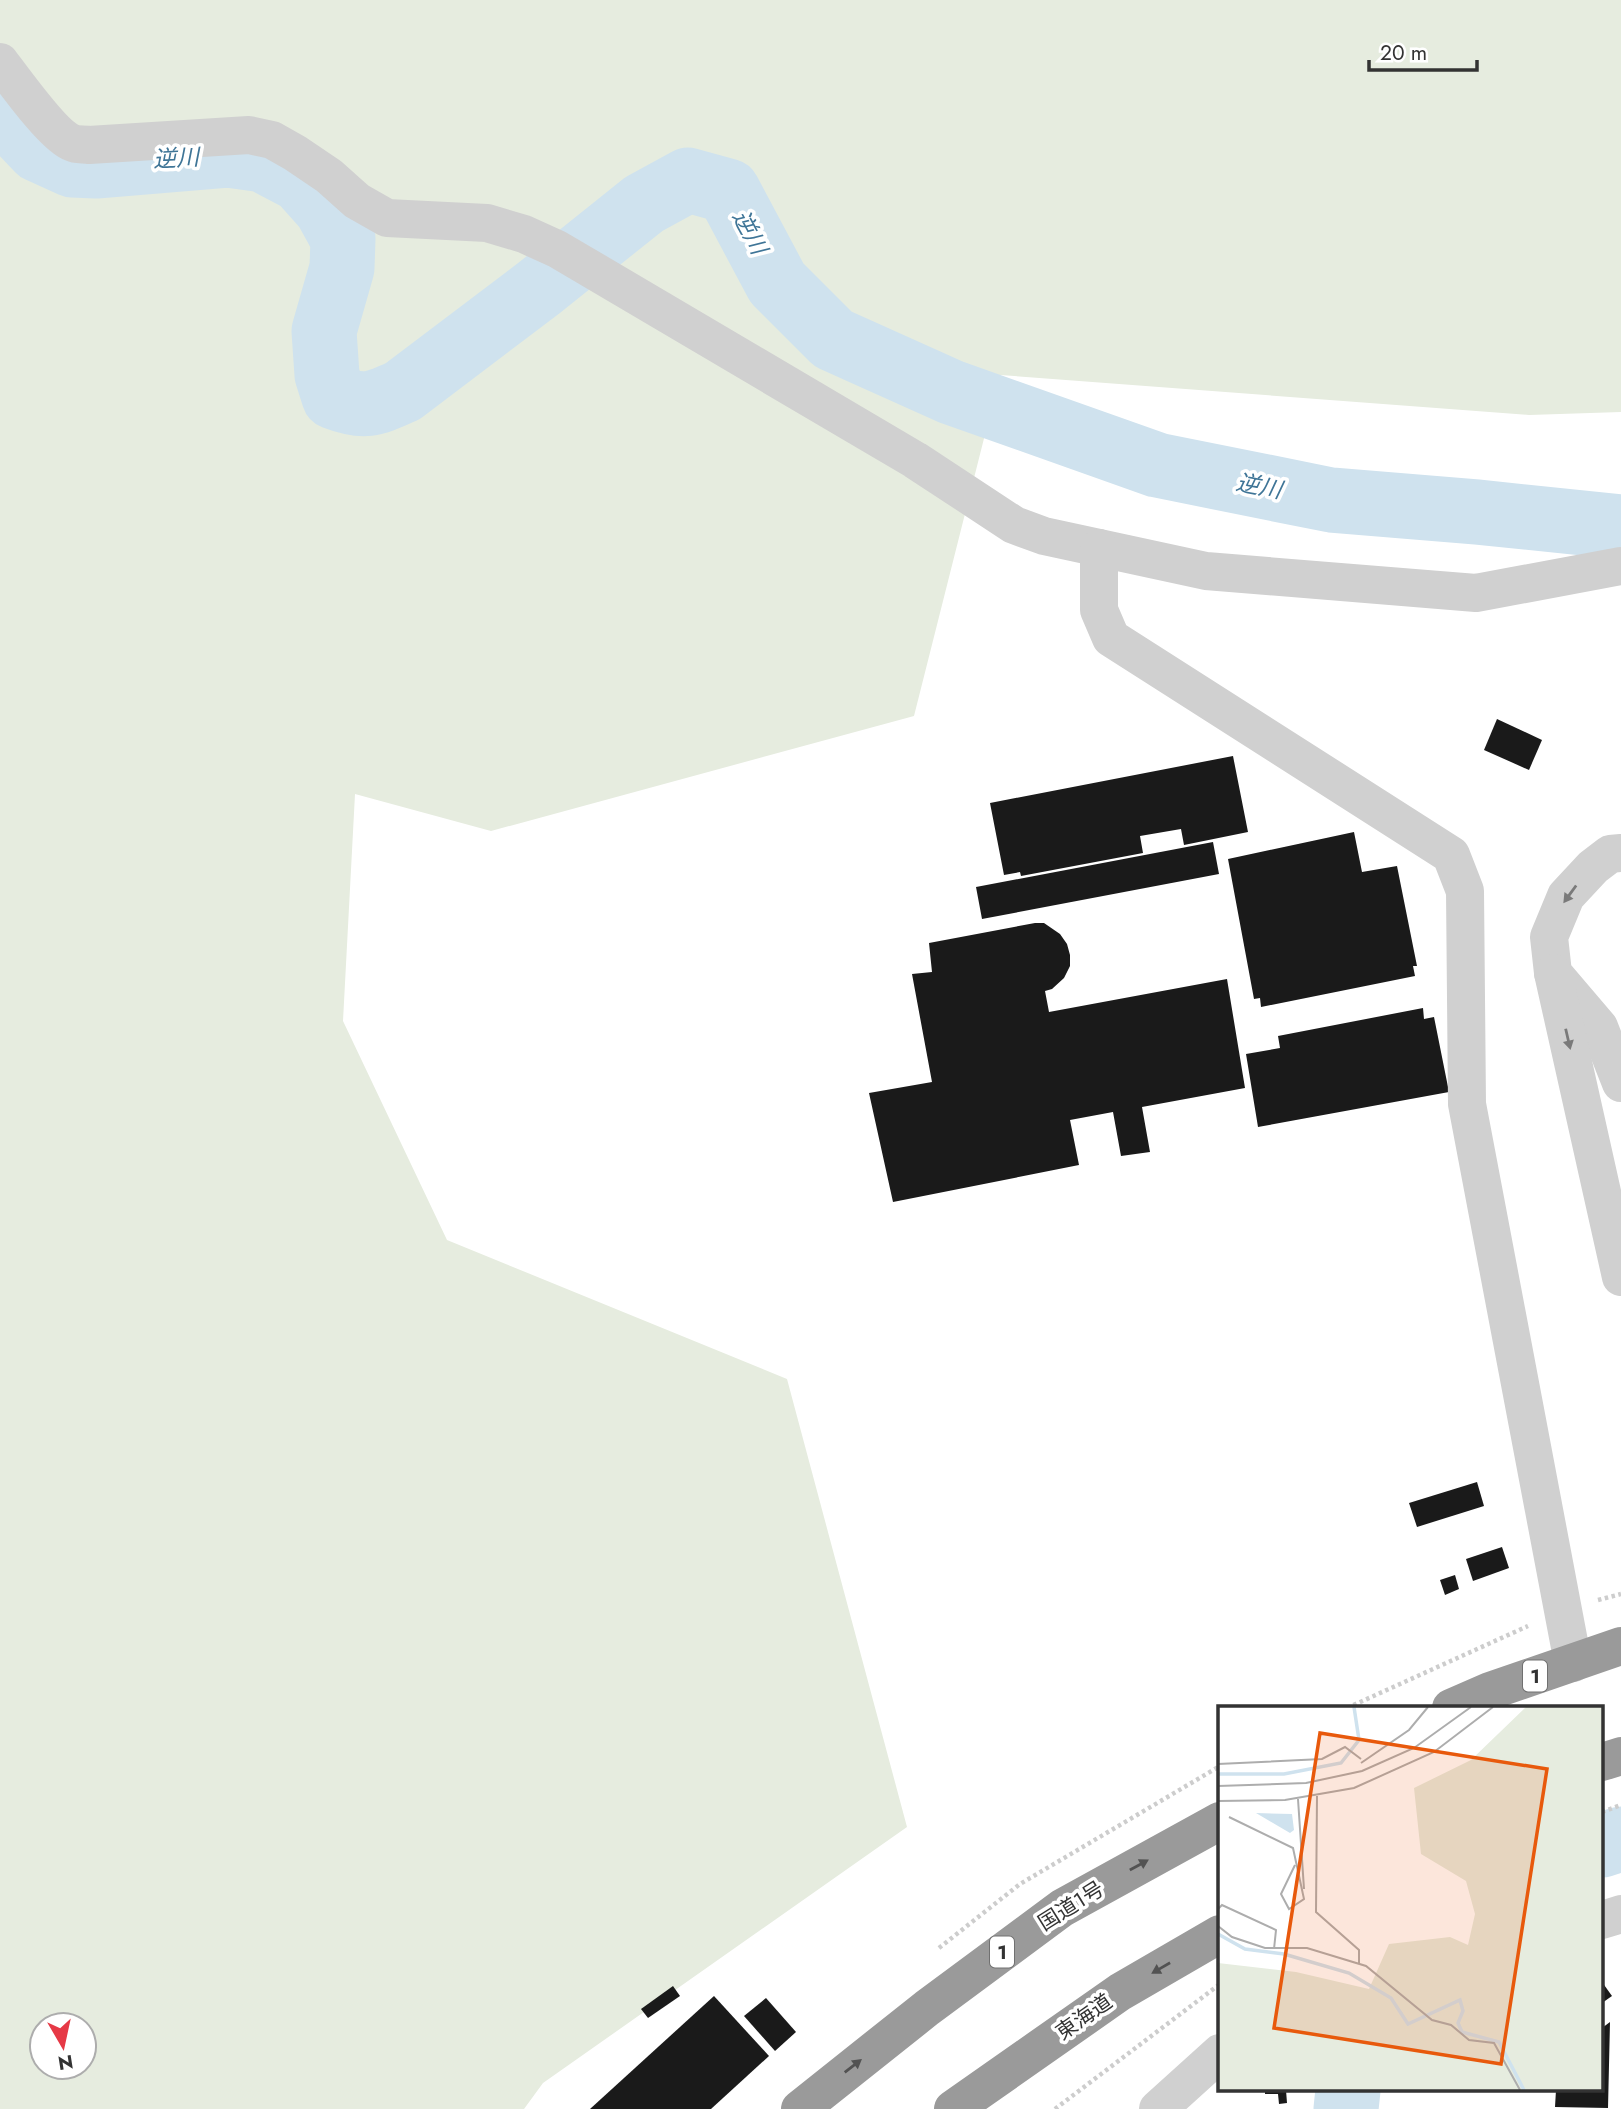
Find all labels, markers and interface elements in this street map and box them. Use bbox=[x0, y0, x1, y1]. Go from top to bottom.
scale bar bbox=[1369, 28, 1478, 72]
text: 20 m bbox=[1380, 38, 1427, 68]
water label: 逆川 bbox=[152, 140, 203, 176]
water label: 逆川 bbox=[724, 204, 777, 263]
water label: 逆川 bbox=[1233, 465, 1288, 508]
one-way arrow bbox=[1563, 885, 1577, 903]
one-way arrow bbox=[1563, 1028, 1574, 1050]
road number: 1 bbox=[1523, 1660, 1547, 1692]
inset map bbox=[1218, 1706, 1604, 2092]
one-way arrow bbox=[1129, 1859, 1149, 1871]
street label: 国道1号 bbox=[1032, 1874, 1110, 1938]
road number: 1 bbox=[990, 1936, 1014, 1968]
one-way arrow bbox=[1152, 1962, 1171, 1974]
street label: 東海道 bbox=[1050, 1987, 1118, 2047]
north arrow bbox=[28, 2011, 98, 2081]
text: N bbox=[56, 2048, 75, 2077]
one-way arrow bbox=[844, 2059, 862, 2073]

